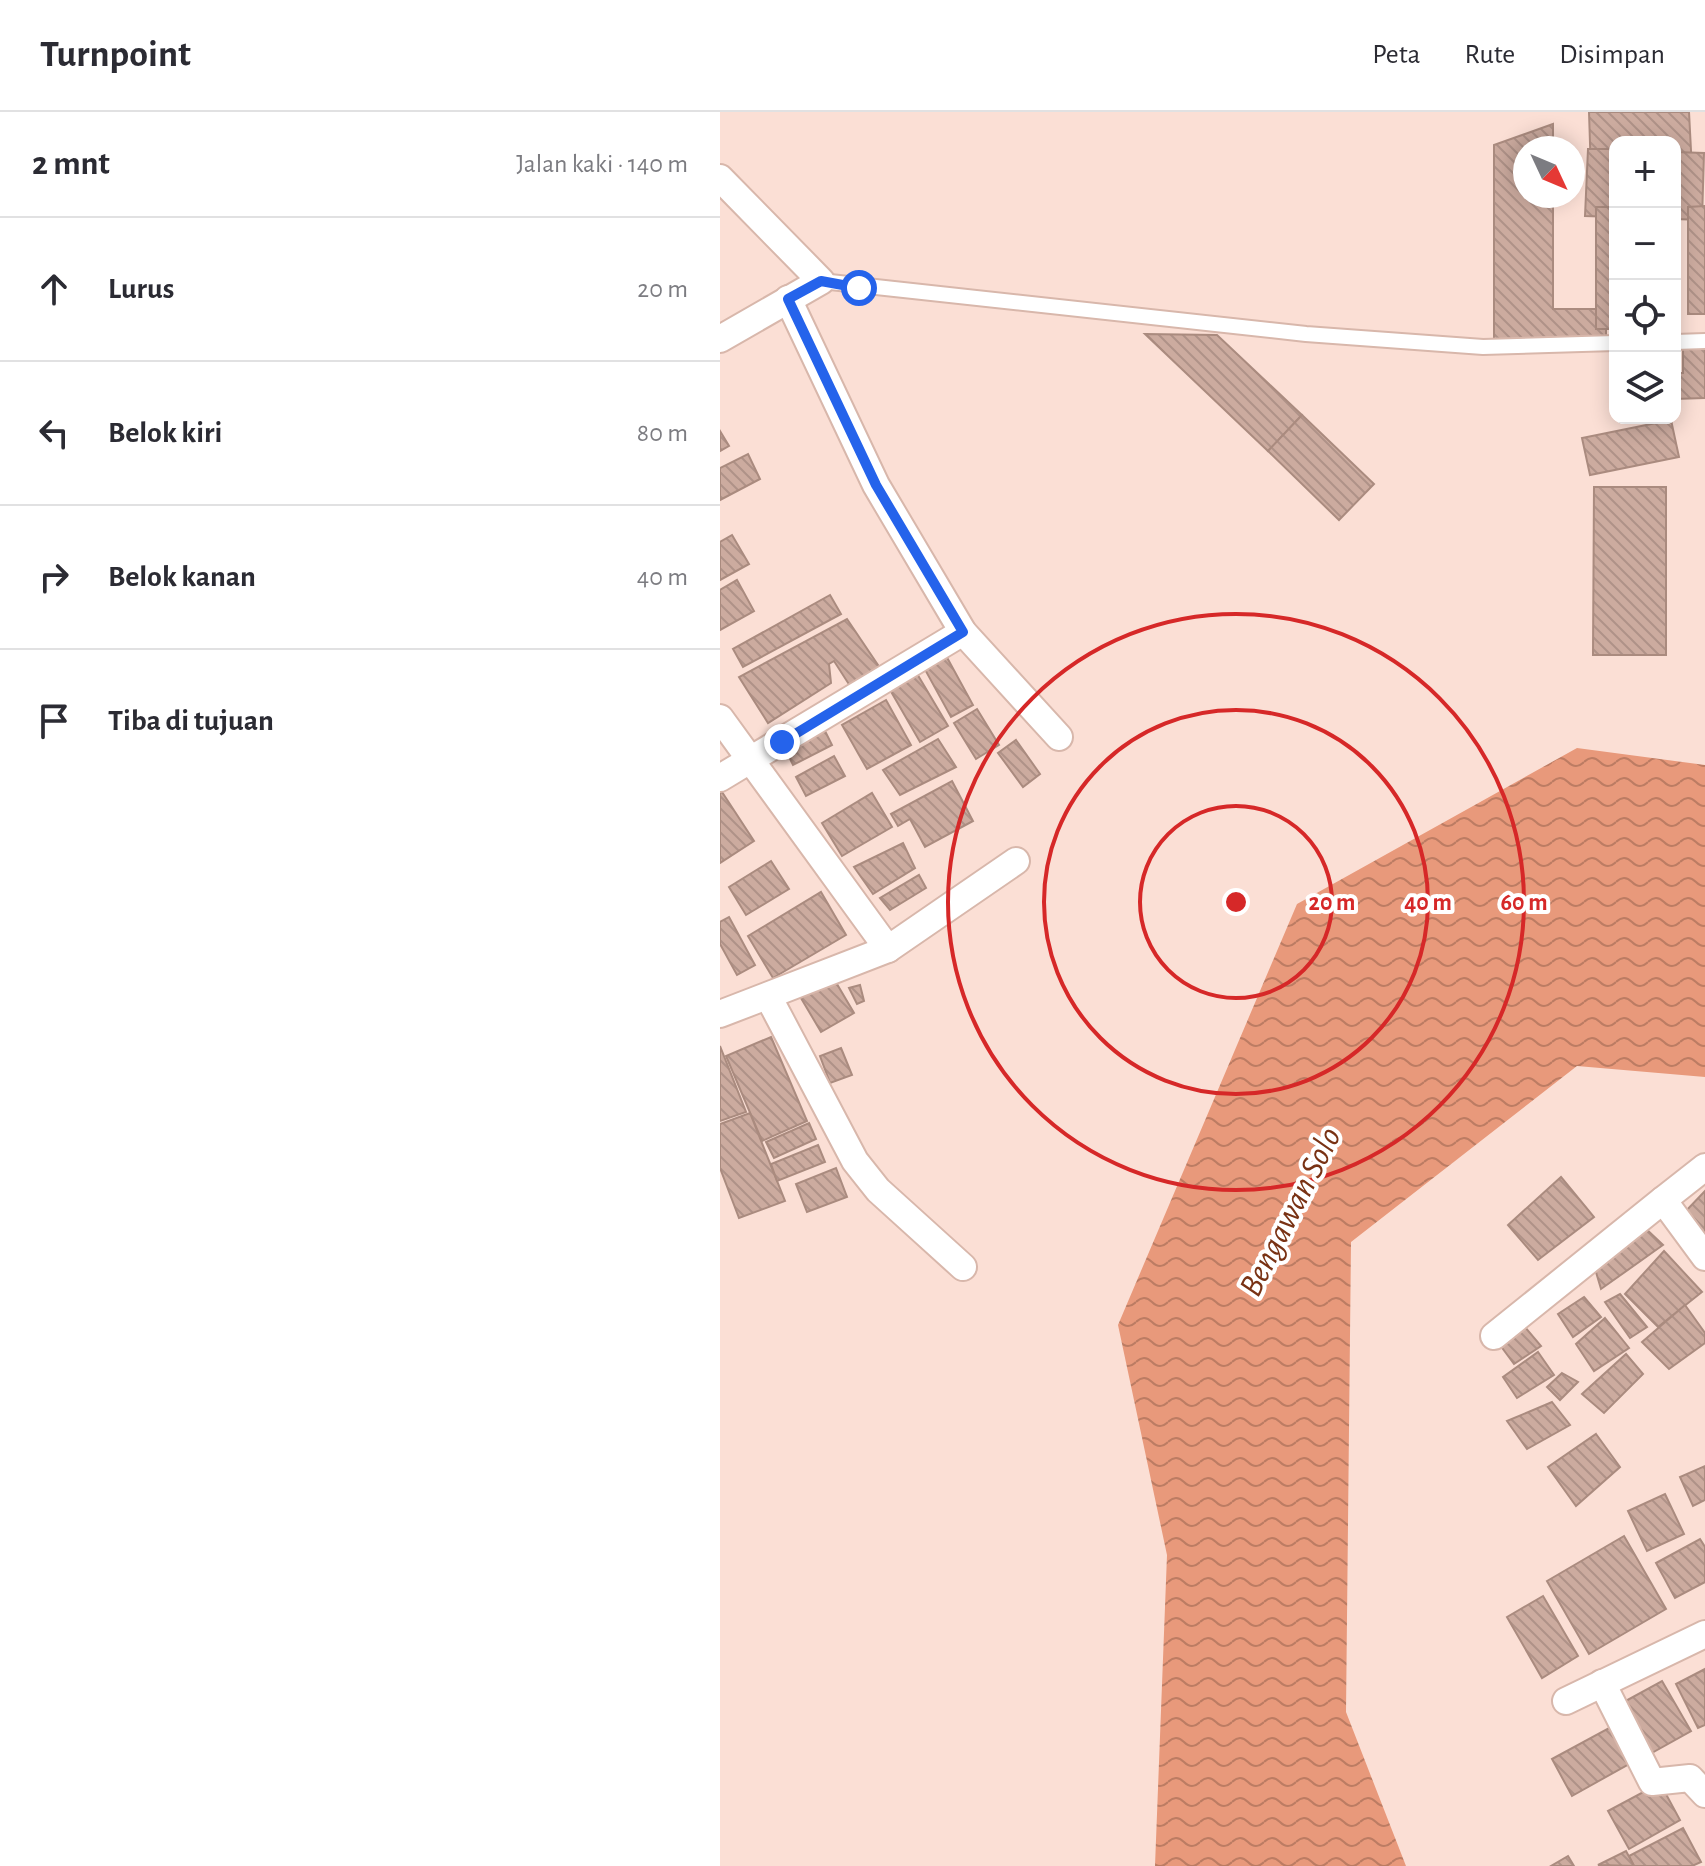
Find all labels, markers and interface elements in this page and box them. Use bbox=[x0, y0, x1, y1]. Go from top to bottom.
text: Turnpoint bbox=[40, 36, 191, 74]
text: Peta bbox=[1372, 41, 1421, 69]
text: Rute bbox=[1465, 41, 1515, 69]
text: Disimpan bbox=[1559, 41, 1665, 69]
north arrow bbox=[1513, 136, 1585, 208]
map controls bbox=[1609, 136, 1681, 424]
button: + bbox=[1609, 136, 1681, 208]
text: 2 mnt bbox=[32, 147, 110, 181]
text: Jalan kaki · 140 m bbox=[516, 151, 688, 177]
button: − bbox=[1609, 208, 1681, 280]
icon: ahead bbox=[32, 267, 76, 311]
route start bbox=[841, 270, 877, 306]
text: Lurus bbox=[108, 274, 174, 304]
text: 20 m bbox=[637, 276, 688, 302]
button: locate bbox=[1609, 280, 1681, 352]
button: layers bbox=[1609, 352, 1681, 424]
icon: left bbox=[32, 411, 76, 455]
text: Belok kiri bbox=[108, 418, 222, 448]
text: 80 m bbox=[637, 420, 688, 446]
icon: right bbox=[32, 555, 76, 599]
text: Belok kanan bbox=[108, 562, 256, 592]
text: 40 m bbox=[637, 564, 688, 590]
icon: arrive bbox=[32, 699, 76, 743]
text: Tiba di tujuan bbox=[108, 706, 274, 736]
route end bbox=[764, 724, 800, 760]
centre of rings bbox=[1222, 888, 1250, 916]
text: 20 m bbox=[1309, 891, 1355, 915]
text: 40 m bbox=[1404, 891, 1452, 915]
text: 60 m bbox=[1500, 891, 1548, 915]
water label: Bengawan Solo bbox=[1234, 1122, 1348, 1302]

